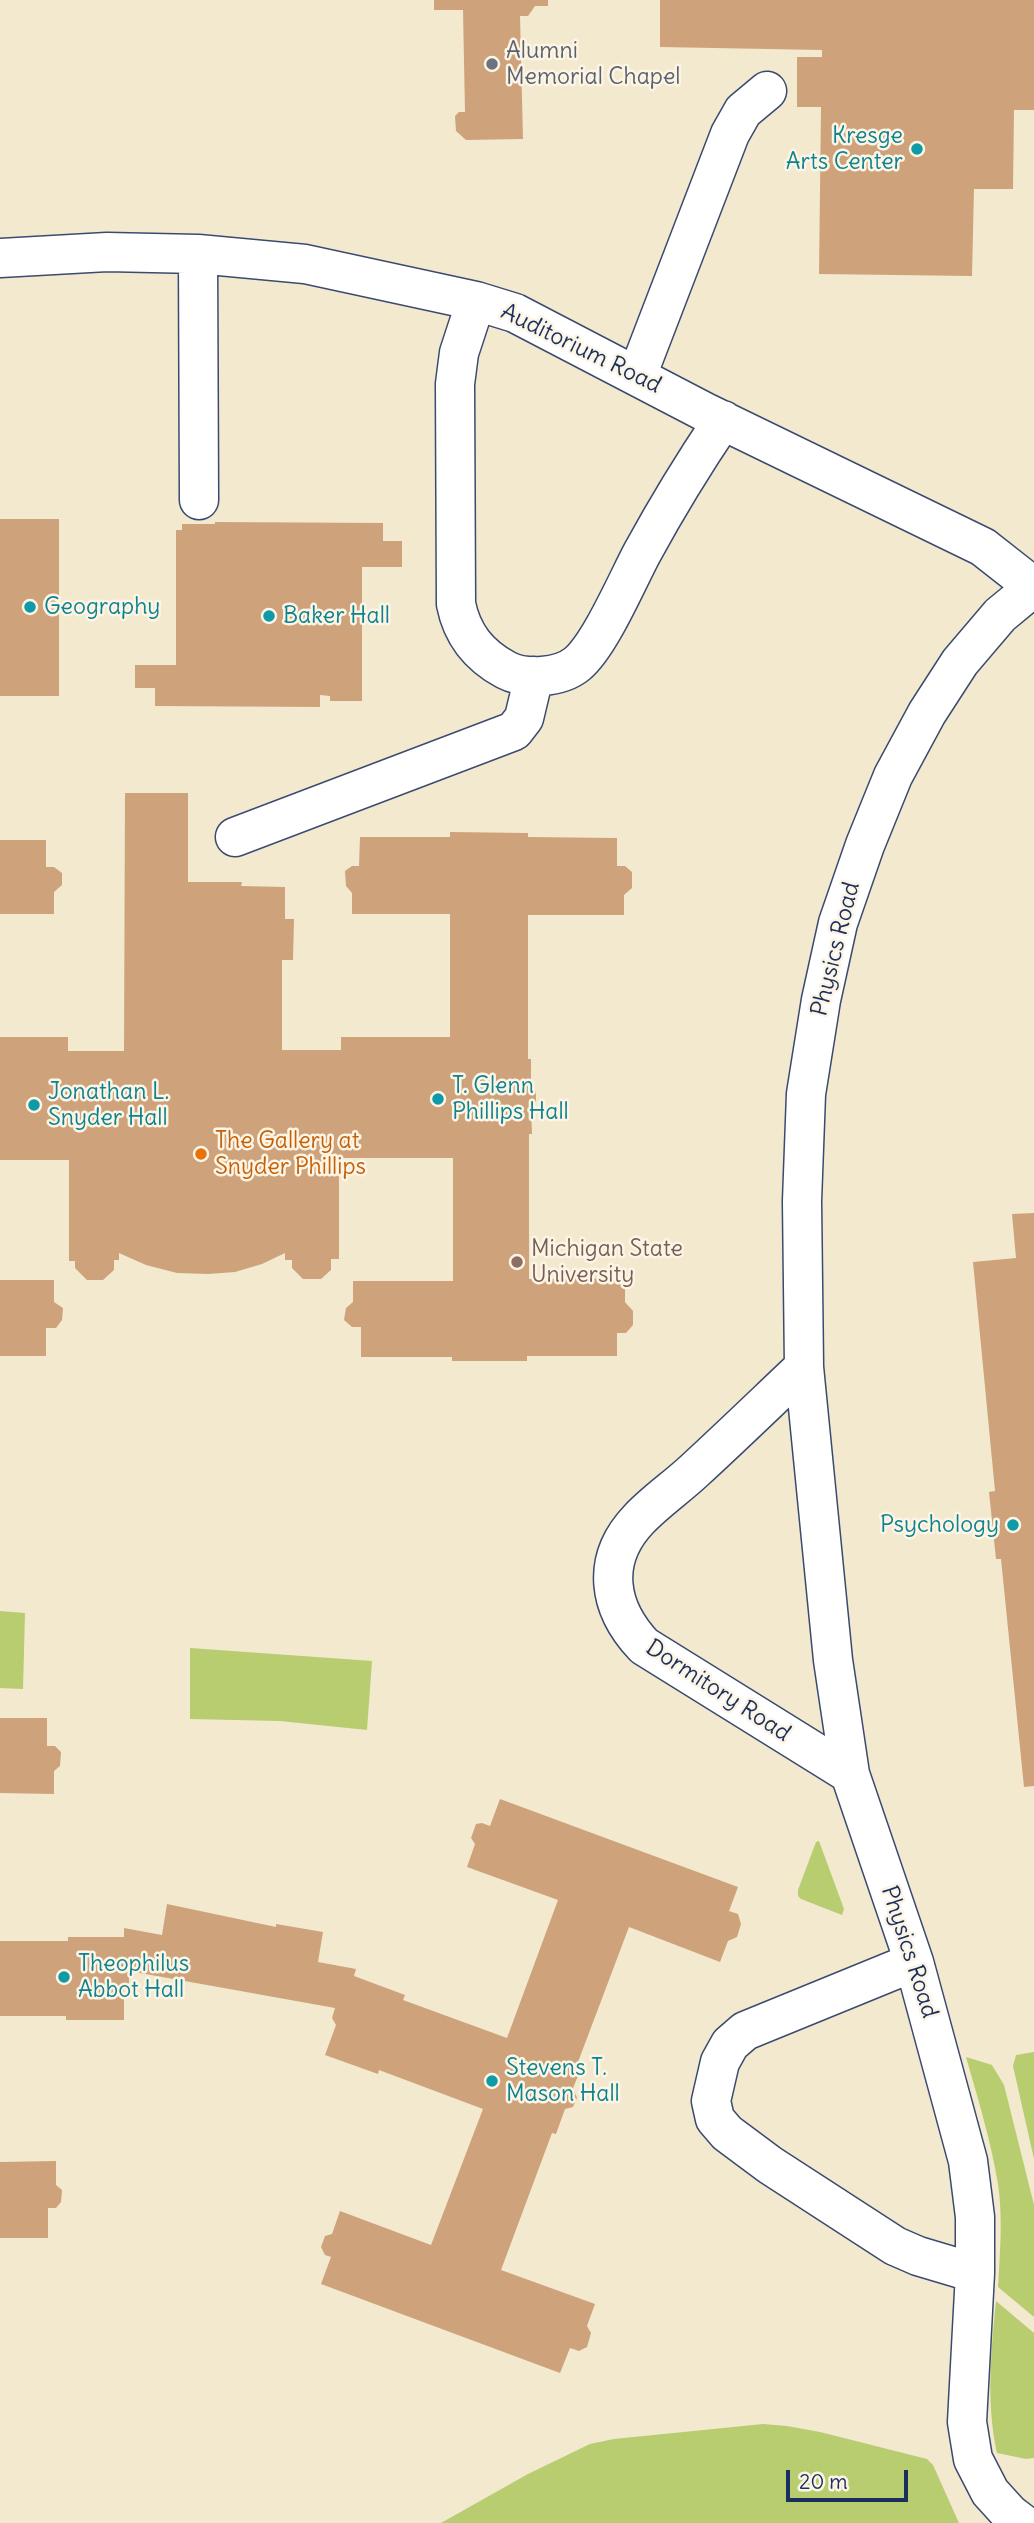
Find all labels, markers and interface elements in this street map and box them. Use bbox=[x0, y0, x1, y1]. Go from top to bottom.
place label: Alumni Memorial Chapel bbox=[506, 37, 680, 91]
marker: Alumni Memorial Chapel bbox=[484, 56, 500, 72]
place label: Kresge Arts Center bbox=[786, 122, 903, 176]
marker: Kresge Arts Center bbox=[909, 141, 925, 157]
street label: Auditorium Road bbox=[496, 298, 666, 400]
place label: Geography bbox=[44, 593, 160, 621]
marker: Geography bbox=[22, 599, 38, 615]
place label: Baker Hall bbox=[283, 602, 390, 630]
marker: Baker Hall bbox=[261, 608, 277, 624]
street label: Physics Road bbox=[806, 879, 866, 1019]
place label: T. Glenn Phillips Hall bbox=[452, 1072, 569, 1126]
place label: Jonathan L. Snyder Hall bbox=[48, 1078, 169, 1132]
marker: T. Glenn Phillips Hall bbox=[430, 1091, 446, 1107]
marker: Jonathan L. Snyder Hall bbox=[26, 1097, 42, 1113]
place label: The Gallery at Snyder Phillips bbox=[215, 1127, 366, 1181]
marker: The Gallery at Snyder Phillips bbox=[193, 1146, 209, 1162]
place label: Michigan State University bbox=[531, 1235, 683, 1289]
marker: Michigan State University bbox=[509, 1254, 525, 1270]
place label: Psychology bbox=[880, 1511, 999, 1539]
marker: Psychology bbox=[1005, 1517, 1021, 1533]
street label: Dormitory Road bbox=[641, 1634, 795, 1748]
street label: Physics Road bbox=[875, 1883, 943, 2021]
place label: Theophilus Abbot Hall bbox=[78, 1950, 189, 2004]
marker: Theophilus Abbot Hall bbox=[56, 1969, 72, 1985]
place label: Stevens T. Mason Hall bbox=[506, 2054, 620, 2108]
marker: Stevens T. Mason Hall bbox=[484, 2073, 500, 2089]
scale bar bbox=[789, 2456, 912, 2500]
text: 20 m bbox=[799, 2468, 848, 2495]

